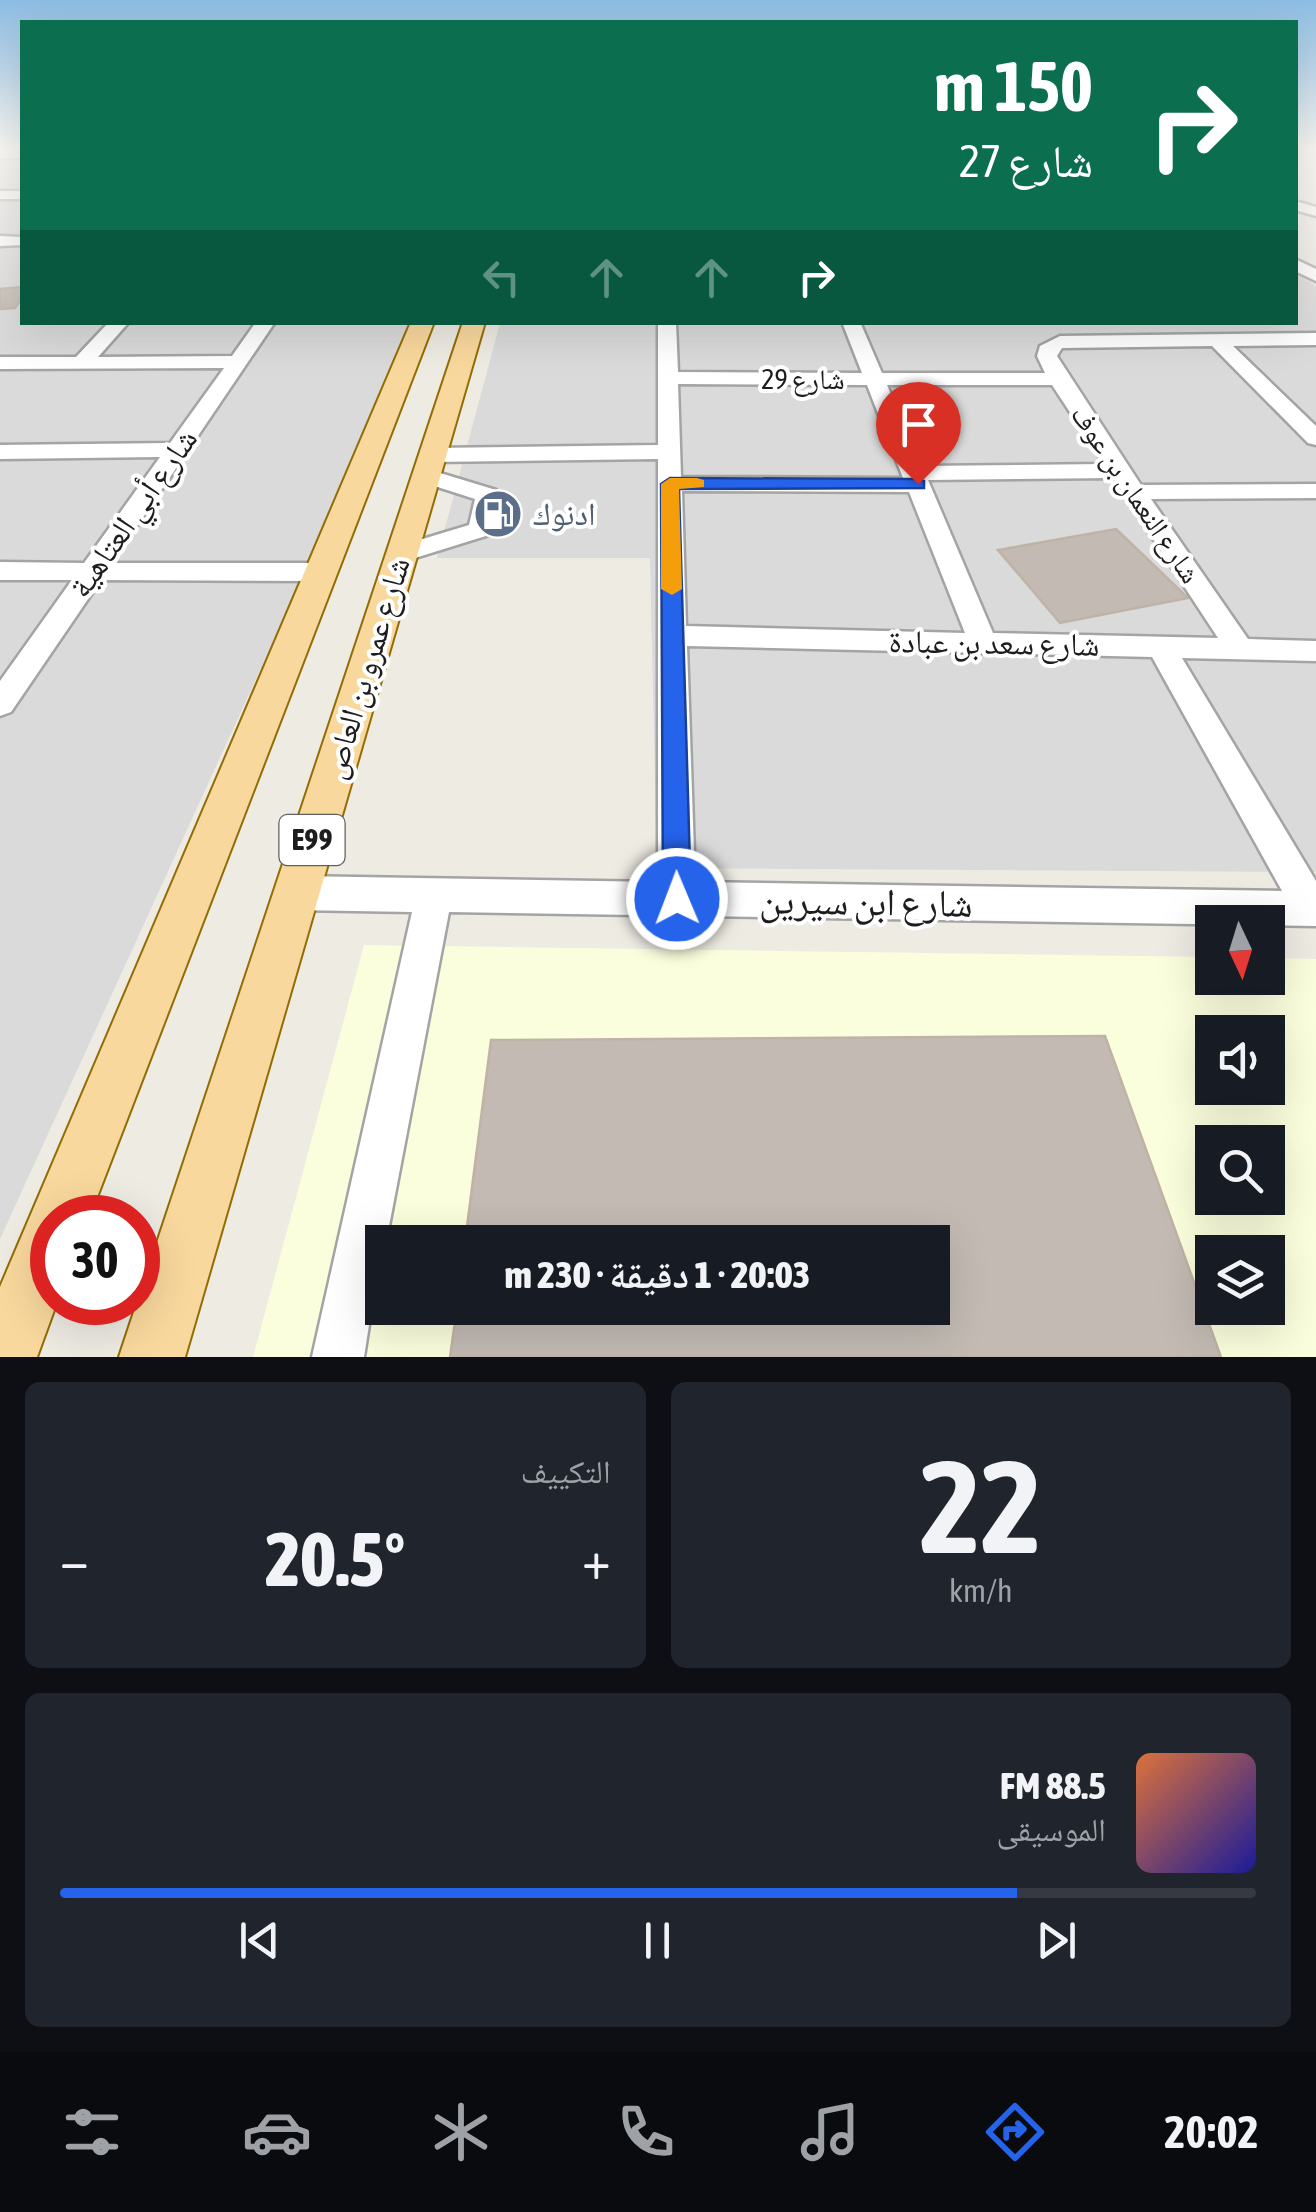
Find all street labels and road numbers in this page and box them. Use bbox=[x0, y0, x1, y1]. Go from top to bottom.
street label: شارع 29 bbox=[761, 363, 845, 397]
street label: شارع النعمان بن عوف bbox=[1063, 399, 1207, 590]
street label: شارع أبي العتاهية bbox=[61, 421, 210, 608]
street label: شارع عمرو بن العاص bbox=[314, 553, 419, 784]
street label: شارع سعد بن عبادة bbox=[888, 622, 1100, 665]
road number: E99 bbox=[280, 815, 344, 865]
street label: شارع ابن سيرين bbox=[759, 878, 973, 928]

